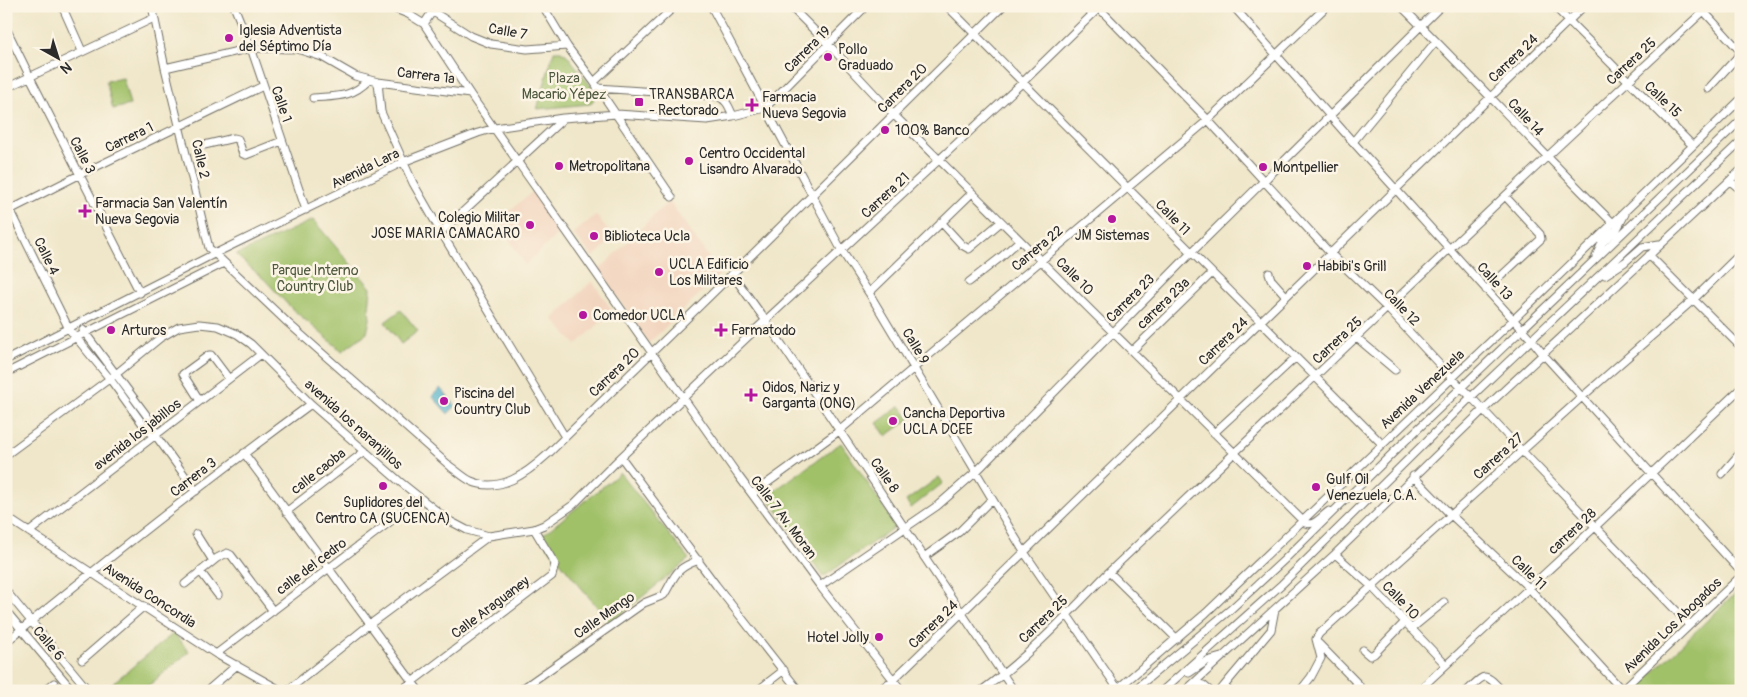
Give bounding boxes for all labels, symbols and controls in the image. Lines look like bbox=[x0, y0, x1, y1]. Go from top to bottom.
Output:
street label: Calle 7 bbox=[487, 20, 529, 43]
place label: Iglesia Adventista del Séptimo Día bbox=[239, 22, 342, 55]
street label: Carrera 19 bbox=[780, 22, 834, 76]
street label: Carrera 24 bbox=[1485, 31, 1542, 86]
north arrow bbox=[32, 32, 82, 82]
marker: Iglesia Adventista del Séptimo Día bbox=[223, 32, 235, 44]
street label: Carrera 25 bbox=[1603, 34, 1660, 89]
place label: Pollo Graduado bbox=[838, 41, 894, 74]
marker: Pollo Graduado bbox=[822, 51, 834, 63]
text: N bbox=[57, 58, 75, 77]
street label: Carrera 20 bbox=[874, 60, 931, 117]
street label: Carrera 1a bbox=[396, 64, 456, 87]
park label: Plaza Macario Yépez bbox=[522, 70, 606, 103]
street label: Calle 15 bbox=[1641, 78, 1685, 121]
street label: Calle 1 bbox=[267, 84, 296, 125]
place label: TRANSBARCA - Rectorado bbox=[649, 86, 734, 119]
place label: Farmacia Nueva Segovia bbox=[762, 89, 846, 122]
street label: Calle 14 bbox=[1504, 95, 1547, 140]
marker: TRANSBARCA - Rectorado bbox=[633, 96, 645, 108]
marker: Farmacia Nueva Segovia bbox=[746, 99, 758, 111]
street label: Carrera 1 bbox=[102, 118, 156, 156]
place label: 100% Banco bbox=[895, 122, 970, 139]
marker: 100% Banco bbox=[879, 124, 891, 136]
street label: Calle 3 bbox=[66, 134, 99, 177]
street label: Calle 2 bbox=[188, 138, 213, 180]
street label: Avenida Lara bbox=[328, 145, 402, 192]
place label: Centro Occidental Lisandro Alvarado bbox=[699, 145, 805, 178]
marker: Centro Occidental Lisandro Alvarado bbox=[683, 155, 695, 167]
place label: Metropolitana bbox=[569, 158, 650, 175]
place label: Montpellier bbox=[1273, 159, 1338, 176]
marker: Metropolitana bbox=[553, 160, 565, 172]
marker: Montpellier bbox=[1257, 161, 1269, 173]
street label: Carrera 21 bbox=[858, 169, 913, 222]
place label: Farmacia San Valentín Nueva Segovia bbox=[95, 195, 228, 228]
street label: Calle 11 bbox=[1152, 196, 1194, 239]
marker: Farmacia San Valentín Nueva Segovia bbox=[79, 205, 91, 217]
place label: Colegio Militar JOSE MARIA CAMACARO bbox=[371, 209, 520, 242]
marker: JM Sistemas bbox=[1106, 213, 1118, 225]
marker: Colegio Militar JOSE MARIA CAMACARO bbox=[524, 219, 536, 231]
street label: Carrera 22 bbox=[1008, 222, 1067, 275]
place label: JM Sistemas bbox=[1075, 227, 1150, 244]
place label: Biblioteca Ucla bbox=[604, 228, 690, 245]
marker: Biblioteca Ucla bbox=[588, 230, 600, 242]
street label: Calle 4 bbox=[30, 235, 63, 278]
street label: Calle 10 bbox=[1052, 254, 1097, 299]
place label: UCLA Edificio Los Militares bbox=[669, 256, 749, 289]
place label: Habibi's Grill bbox=[1317, 258, 1387, 275]
street label: Calle 13 bbox=[1473, 259, 1516, 304]
marker: Habibi's Grill bbox=[1301, 260, 1313, 272]
park label: Parque Interno Country Club bbox=[271, 262, 359, 295]
marker: UCLA Edificio Los Militares bbox=[653, 266, 665, 278]
street label: Carrera 23 bbox=[1103, 270, 1158, 326]
street label: carrera 23a bbox=[1134, 274, 1193, 333]
street label: Calle 12 bbox=[1380, 285, 1424, 330]
place label: Comedor UCLA bbox=[593, 307, 685, 324]
marker: Comedor UCLA bbox=[577, 309, 589, 321]
street label: Carrera 25 bbox=[1309, 313, 1366, 368]
street label: Carrera 24 bbox=[1195, 314, 1252, 369]
place label: Arturos bbox=[121, 322, 167, 339]
place label: Farmatodo bbox=[731, 322, 796, 339]
marker: Arturos bbox=[105, 324, 117, 336]
marker: Farmatodo bbox=[715, 324, 727, 336]
street label: Calle 9 bbox=[898, 325, 933, 367]
street label: Carrera 20 bbox=[586, 344, 643, 401]
street label: Avenida Venezuela bbox=[1377, 346, 1468, 433]
street label: avenida los naranjillos bbox=[301, 376, 407, 473]
place label: Oidos, Nariz y Garganta (ONG) bbox=[762, 379, 856, 412]
place label: Piscina del Country Club bbox=[454, 385, 531, 418]
marker: Oidos, Nariz y Garganta (ONG) bbox=[744, 388, 758, 402]
street label: avenida los jabillos bbox=[90, 395, 185, 474]
marker: Piscina del Country Club bbox=[438, 395, 450, 407]
place label: Cancha Deportiva UCLA DCEE bbox=[903, 405, 1005, 438]
marker: Cancha Deportiva UCLA DCEE bbox=[887, 415, 899, 427]
street label: Carrera 27 bbox=[1470, 429, 1527, 483]
street label: calle caoba bbox=[288, 445, 349, 498]
street label: Carrera 3 bbox=[167, 454, 220, 501]
street label: Calle 8 bbox=[866, 455, 903, 496]
place label: Gulf Oil Venezuela, C.A. bbox=[1326, 471, 1417, 504]
street label: Calle 7 Av. Moran bbox=[747, 472, 820, 562]
marker: Suplidores del Centro CA (SUCENCA) bbox=[377, 480, 389, 492]
marker: Gulf Oil Venezuela, C.A. bbox=[1310, 481, 1322, 493]
place label: Suplidores del Centro CA (SUCENCA) bbox=[316, 494, 450, 527]
street label: carrera 28 bbox=[1545, 505, 1600, 558]
street label: calle del cedro bbox=[273, 534, 350, 598]
street label: Calle 11 bbox=[1507, 551, 1550, 593]
street label: Avenida Concordia bbox=[100, 559, 199, 632]
street label: Calle Araguaney bbox=[448, 573, 533, 642]
street label: Avenida Los Abogados bbox=[1620, 574, 1726, 677]
street label: Calle 10 bbox=[1378, 578, 1423, 623]
street label: Calle Mango bbox=[571, 588, 638, 643]
street label: Carrera 25 bbox=[1015, 592, 1071, 647]
street label: Carrera 24 bbox=[905, 597, 962, 652]
street label: Calle 6 bbox=[29, 623, 68, 664]
place label: Hotel Jolly bbox=[807, 629, 869, 646]
marker: Hotel Jolly bbox=[873, 631, 885, 643]

